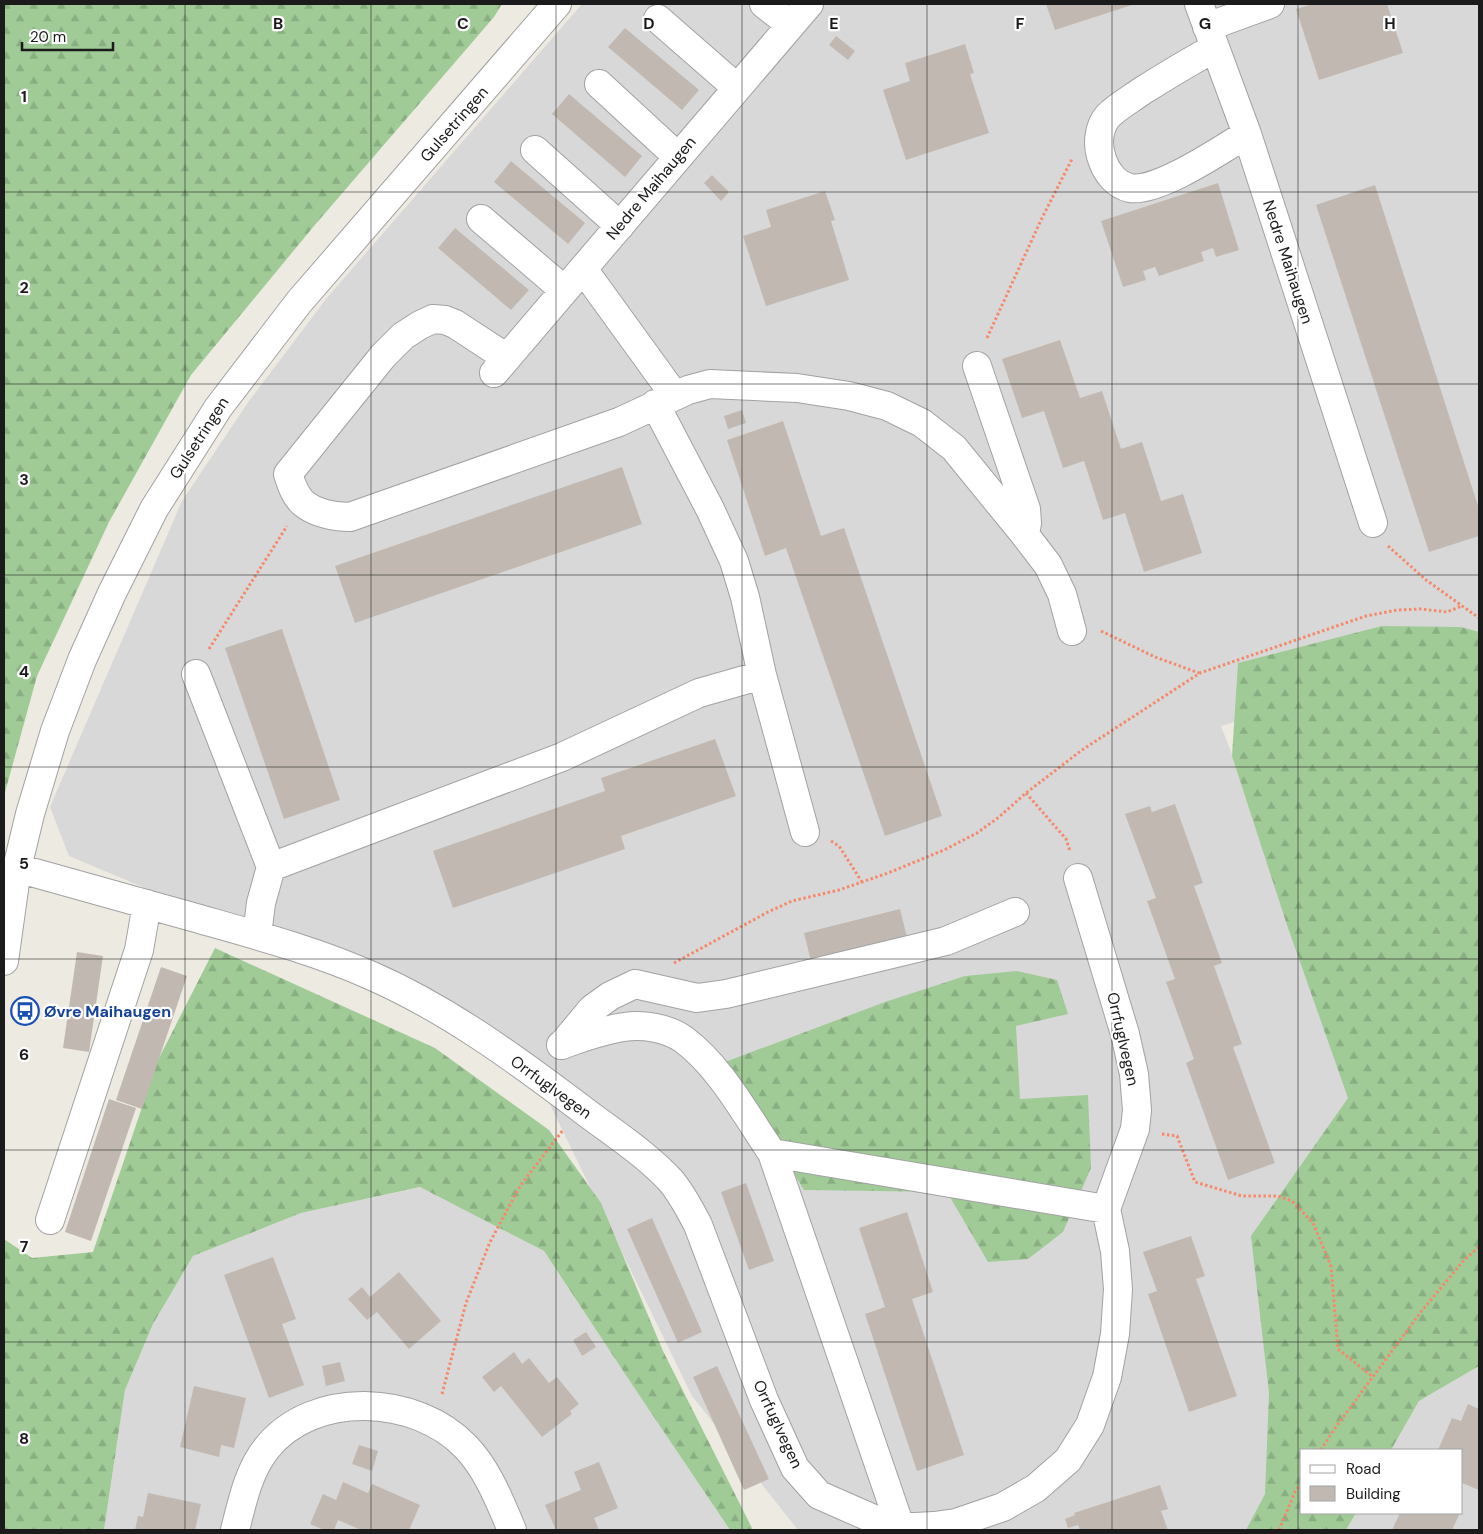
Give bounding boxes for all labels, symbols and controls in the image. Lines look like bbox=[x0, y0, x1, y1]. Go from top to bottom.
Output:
text: B bbox=[273, 13, 283, 34]
text: C bbox=[457, 13, 469, 34]
text: D bbox=[643, 13, 655, 34]
text: E bbox=[829, 13, 839, 34]
text: F bbox=[1016, 13, 1025, 34]
text: G bbox=[1199, 13, 1211, 34]
text: H bbox=[1384, 13, 1396, 34]
scale bar bbox=[22, 20, 114, 52]
text: 20 m bbox=[30, 27, 66, 47]
street label: Gulsetringen bbox=[415, 82, 493, 166]
text: 1 bbox=[21, 86, 27, 107]
street label: Nedre Maihaugen bbox=[601, 132, 701, 244]
street label: Nedre Maihaugen bbox=[1258, 197, 1318, 327]
text: 2 bbox=[19, 277, 29, 298]
street label: Gulsetringen bbox=[165, 393, 233, 483]
text: 3 bbox=[19, 469, 29, 490]
text: 4 bbox=[19, 661, 29, 682]
text: 5 bbox=[19, 853, 29, 874]
street label: Orrfuglvegen bbox=[1102, 990, 1144, 1088]
bus stop icon: Øvre Maihaugen bbox=[10, 996, 40, 1026]
place label: Øvre Maihaugen bbox=[44, 1001, 171, 1022]
text: 6 bbox=[19, 1044, 29, 1065]
street label: Orrfuglvegen bbox=[506, 1051, 596, 1123]
text: 7 bbox=[20, 1236, 29, 1257]
street label: Orrfuglvegen bbox=[748, 1376, 808, 1472]
text: 8 bbox=[19, 1428, 29, 1449]
legend bbox=[1300, 1449, 1463, 1514]
text: Road bbox=[1346, 1459, 1381, 1479]
text: Building bbox=[1346, 1484, 1401, 1504]

